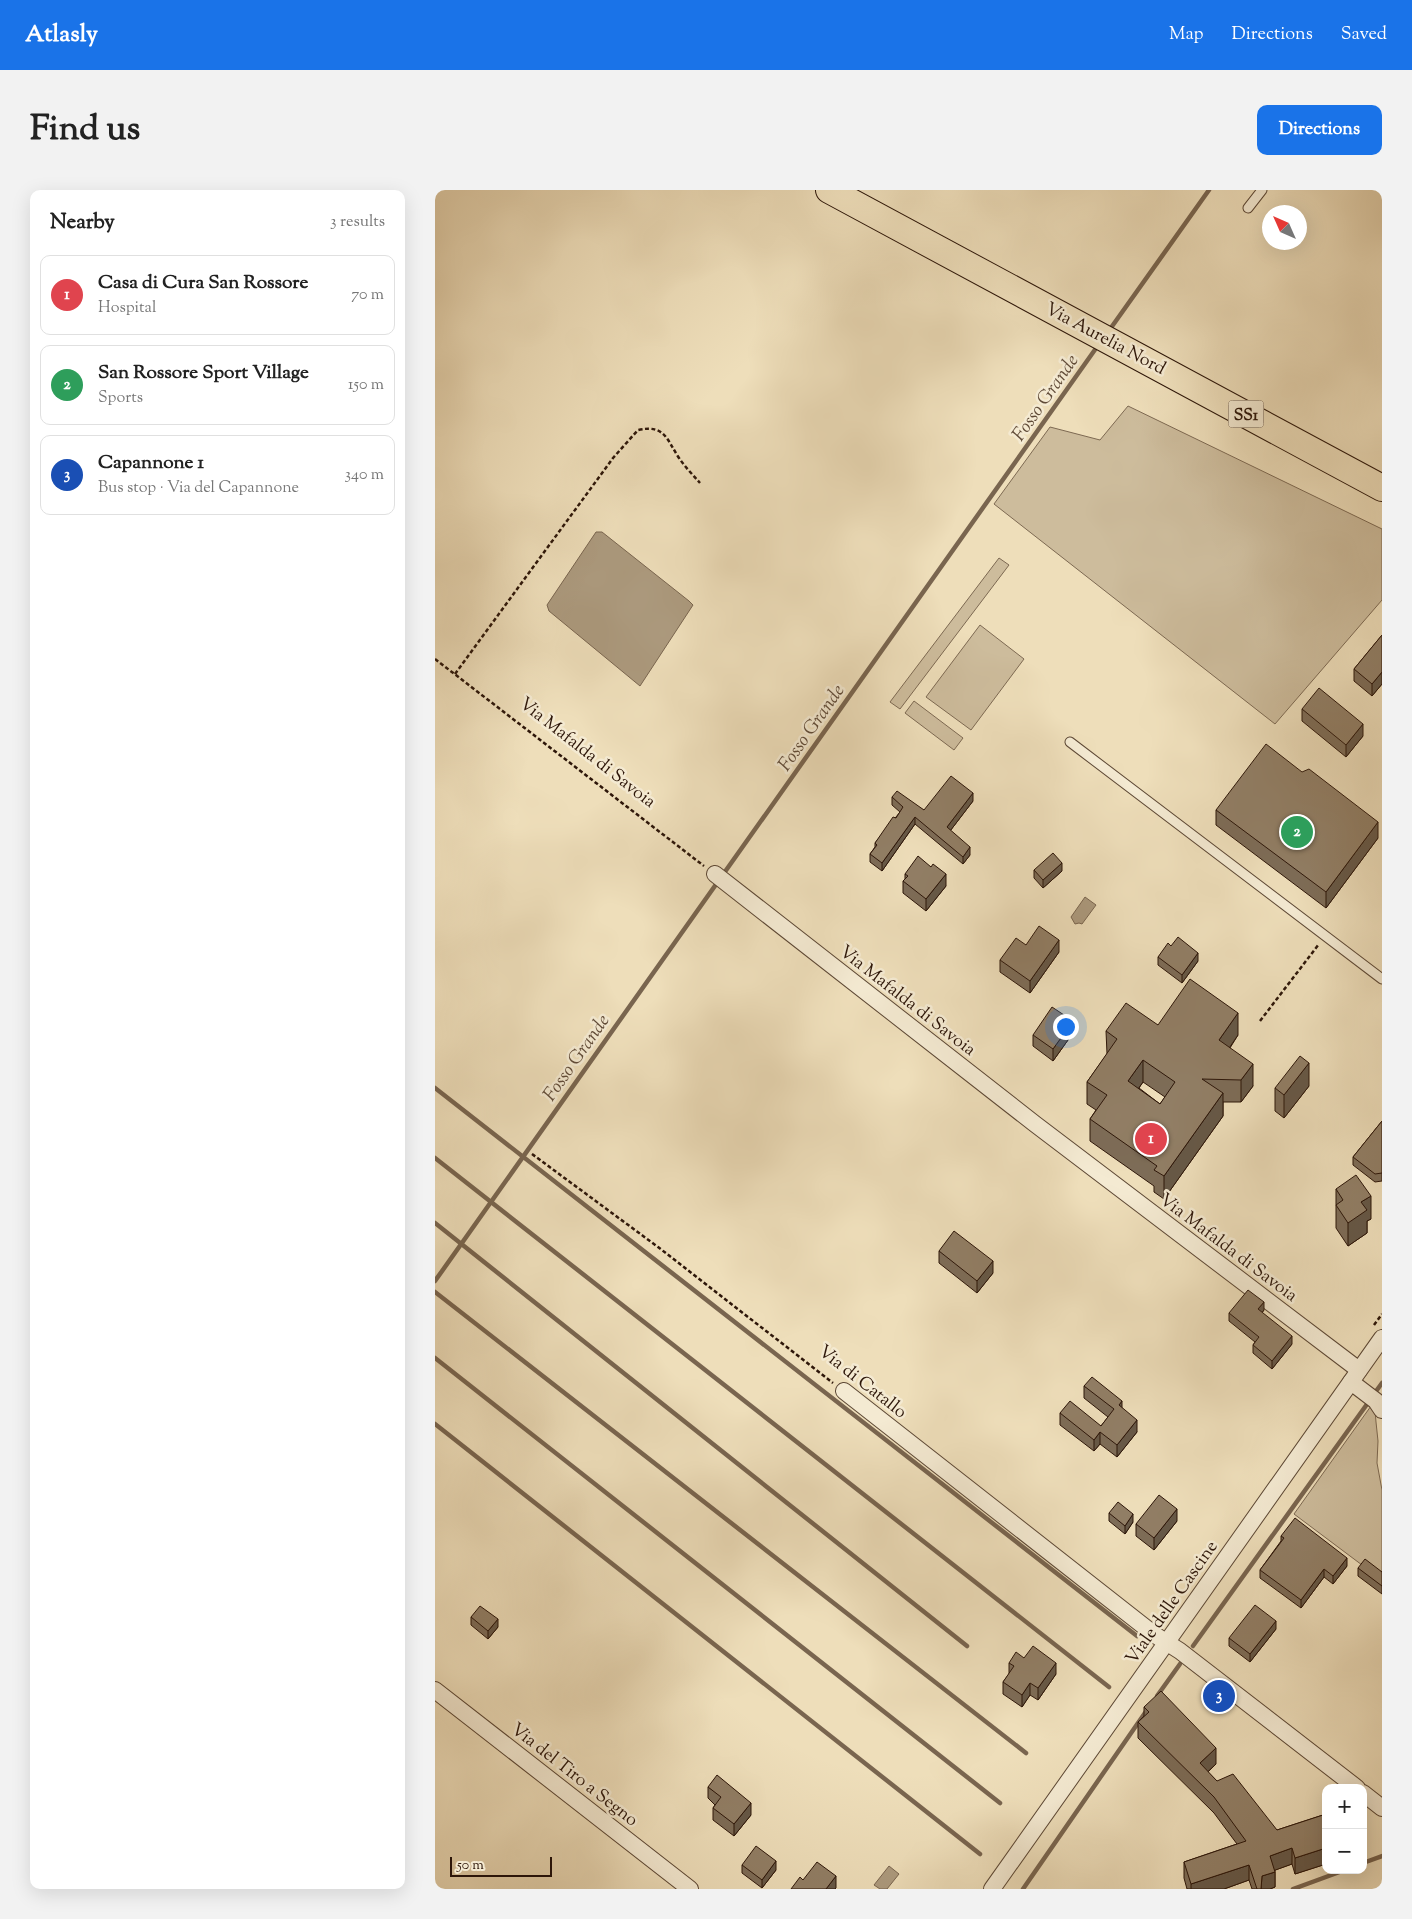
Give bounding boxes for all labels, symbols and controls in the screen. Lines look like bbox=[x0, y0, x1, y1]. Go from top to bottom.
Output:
text: Atlasly bbox=[25, 18, 98, 52]
text: Map bbox=[1169, 22, 1204, 48]
text: Directions bbox=[1232, 22, 1313, 48]
text: Saved bbox=[1341, 22, 1387, 48]
text: Find us bbox=[30, 105, 140, 156]
button: Directions bbox=[1257, 105, 1382, 155]
north arrow bbox=[1262, 205, 1307, 250]
text: Nearby bbox=[50, 208, 115, 238]
text: 3 results bbox=[330, 211, 385, 234]
text: Casa di Cura San Rossore bbox=[98, 270, 308, 297]
text: 1 bbox=[64, 284, 70, 307]
text: 70 m bbox=[351, 284, 384, 307]
text: Hospital bbox=[98, 297, 156, 320]
street label: Via Aurelia Nord bbox=[1040, 297, 1170, 383]
water label: Fosso Grande bbox=[1006, 349, 1086, 447]
text: San Rossore Sport Village bbox=[98, 360, 309, 387]
text: 2 bbox=[63, 374, 71, 397]
text: 150 m bbox=[348, 374, 384, 397]
text: Sports bbox=[98, 387, 143, 410]
road number: SS1 bbox=[1229, 400, 1263, 428]
text: Capannone 1 bbox=[98, 450, 204, 477]
text: 3 bbox=[64, 464, 70, 487]
text: 340 m bbox=[345, 464, 384, 487]
text: Bus stop · Via del Capannone bbox=[98, 477, 299, 500]
water label: Fosso Grande bbox=[772, 679, 852, 777]
street label: Via Mafalda di Savoia bbox=[513, 692, 661, 815]
pin: 2 bbox=[1281, 813, 1313, 851]
street label: Via Mafalda di Savoia bbox=[833, 940, 981, 1063]
water label: Fosso Grande bbox=[537, 1009, 617, 1107]
your location bbox=[1053, 1014, 1079, 1040]
pin: 1 bbox=[1135, 1120, 1167, 1158]
street label: Via Mafalda di Savoia bbox=[1153, 1188, 1302, 1309]
street label: Via di Catallo bbox=[812, 1340, 912, 1426]
street label: Viale delle Cascine bbox=[1120, 1536, 1225, 1670]
pin: 3 bbox=[1203, 1677, 1235, 1715]
street label: Via del Tiro a Segno bbox=[505, 1717, 643, 1834]
map controls bbox=[1322, 1784, 1367, 1874]
button: + bbox=[1322, 1784, 1367, 1829]
button: − bbox=[1322, 1829, 1367, 1874]
scale bar bbox=[450, 1854, 553, 1877]
text: 50 m bbox=[457, 1856, 484, 1876]

